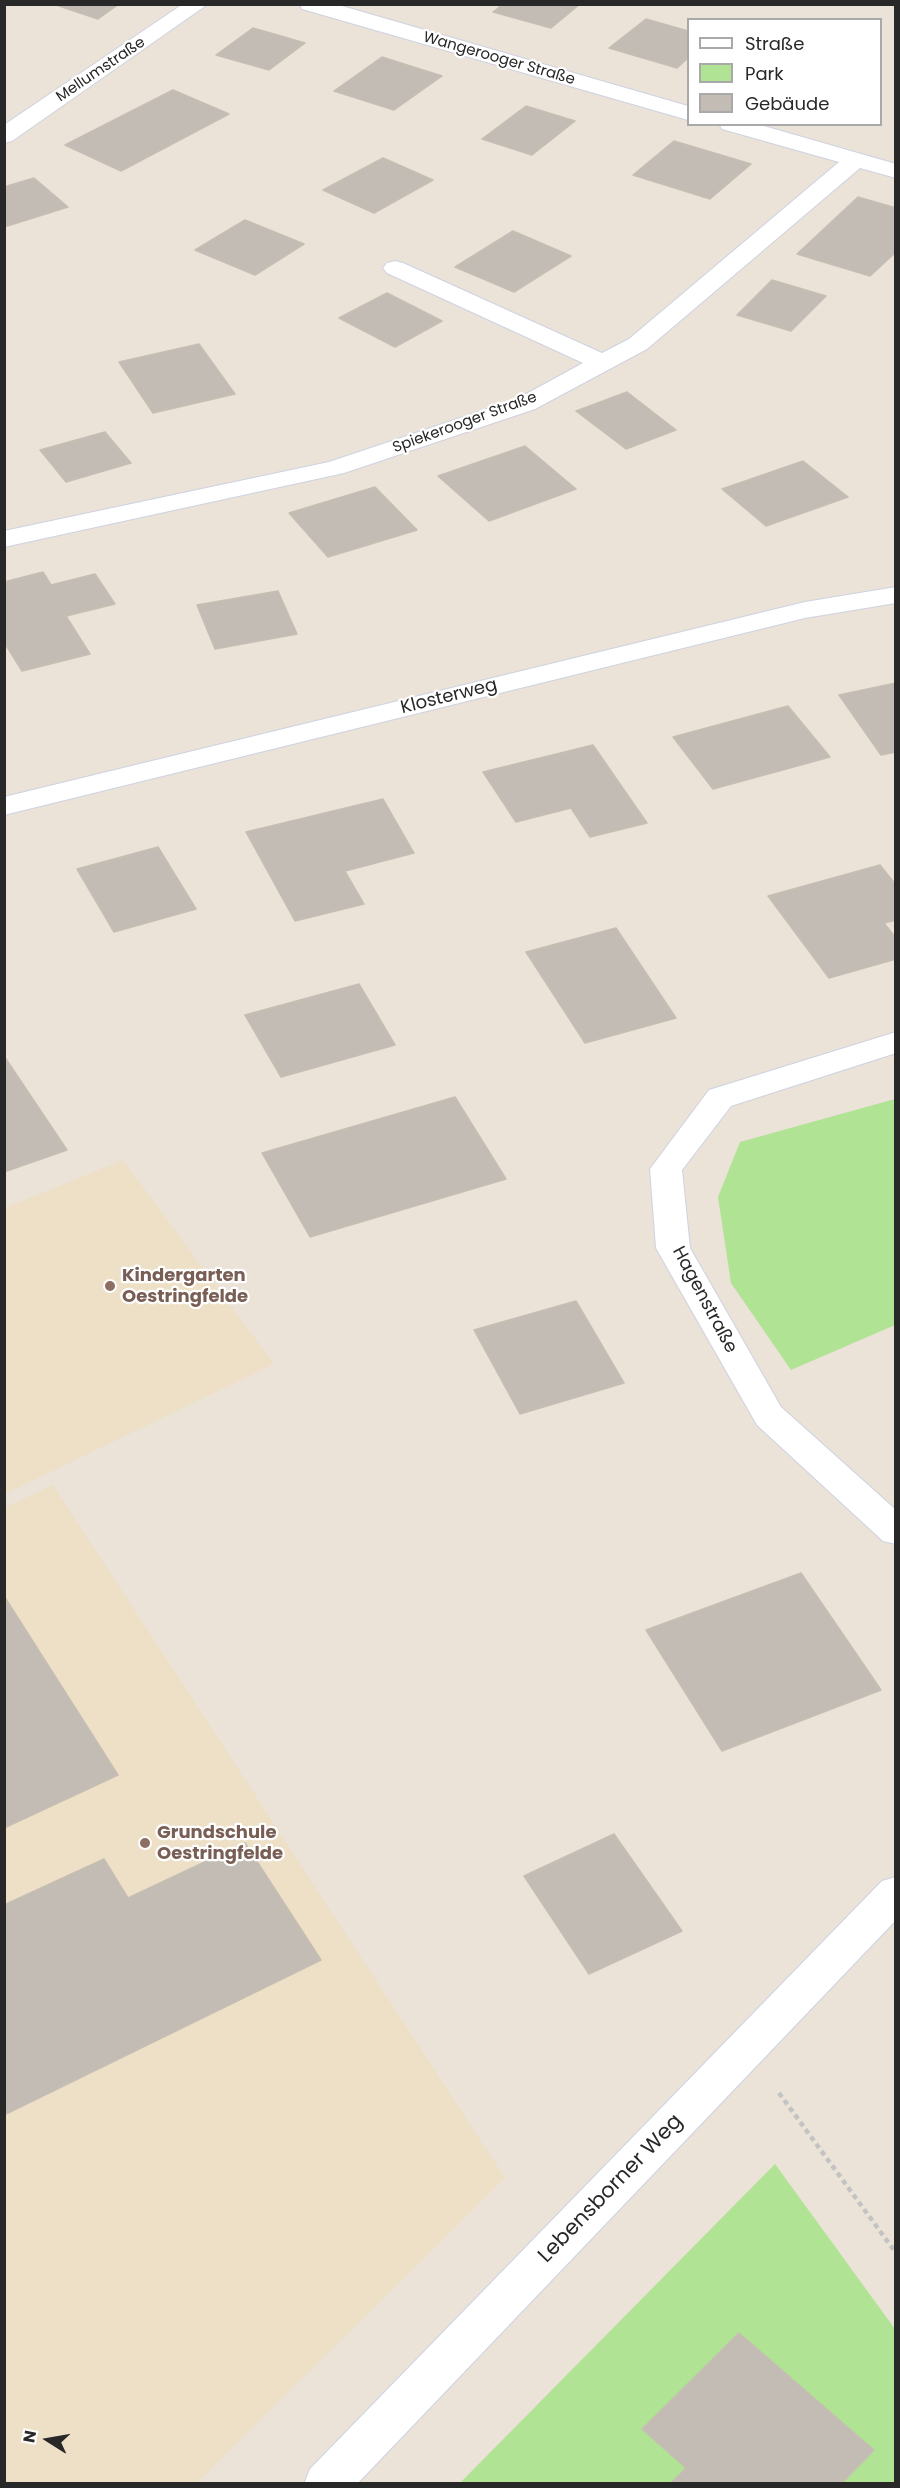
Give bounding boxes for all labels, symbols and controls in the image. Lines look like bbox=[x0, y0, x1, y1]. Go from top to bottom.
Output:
legend bbox=[687, 18, 882, 126]
street label: Wangerooger Straße bbox=[421, 29, 577, 89]
text: Straße bbox=[745, 31, 804, 56]
street label: Mellumstraße bbox=[53, 34, 149, 106]
text: Park bbox=[745, 61, 784, 86]
text: Gebäude bbox=[745, 91, 829, 116]
street label: Spiekerooger Straße bbox=[390, 388, 540, 458]
street label: Klosterweg bbox=[399, 675, 499, 719]
street label: Hagenstraße bbox=[667, 1243, 741, 1357]
place label: Kindergarten Oestringfelde bbox=[122, 1265, 248, 1308]
marker: Kindergarten Oestringfelde bbox=[103, 1279, 117, 1293]
place label: Grundschule Oestringfelde bbox=[157, 1822, 283, 1864]
marker: Grundschule Oestringfelde bbox=[138, 1836, 152, 1850]
street label: Lebensborner Weg bbox=[534, 2109, 688, 2269]
north arrow bbox=[18, 2410, 78, 2470]
text: N bbox=[17, 2428, 42, 2445]

